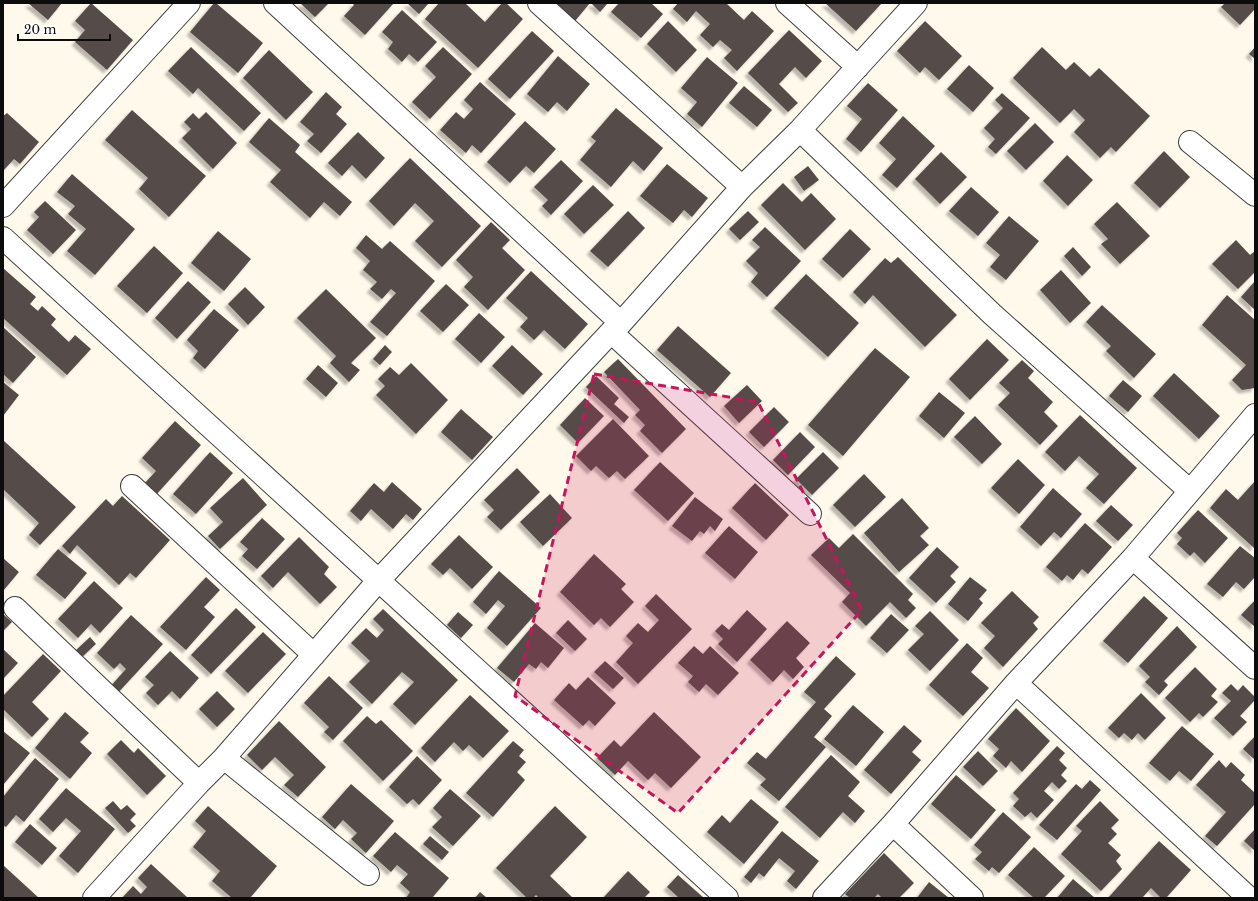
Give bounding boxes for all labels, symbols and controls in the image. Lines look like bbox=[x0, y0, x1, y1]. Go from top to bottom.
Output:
scale bar bbox=[18, 16, 110, 42]
text: 20 m bbox=[24, 22, 56, 37]

